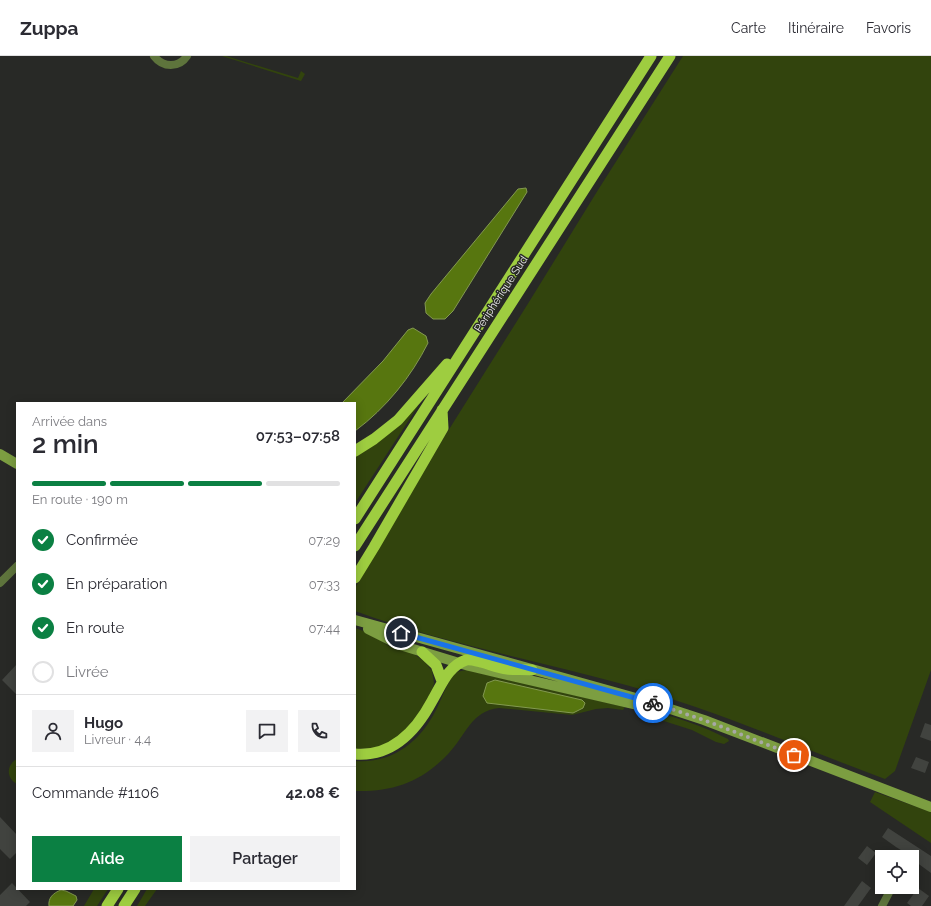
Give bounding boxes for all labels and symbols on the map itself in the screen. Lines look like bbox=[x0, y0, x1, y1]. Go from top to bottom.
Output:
street label: Périphérique Sud bbox=[472, 253, 530, 334]
pin bbox=[384, 616, 418, 650]
courier bbox=[633, 683, 673, 723]
pin bbox=[777, 738, 811, 772]

